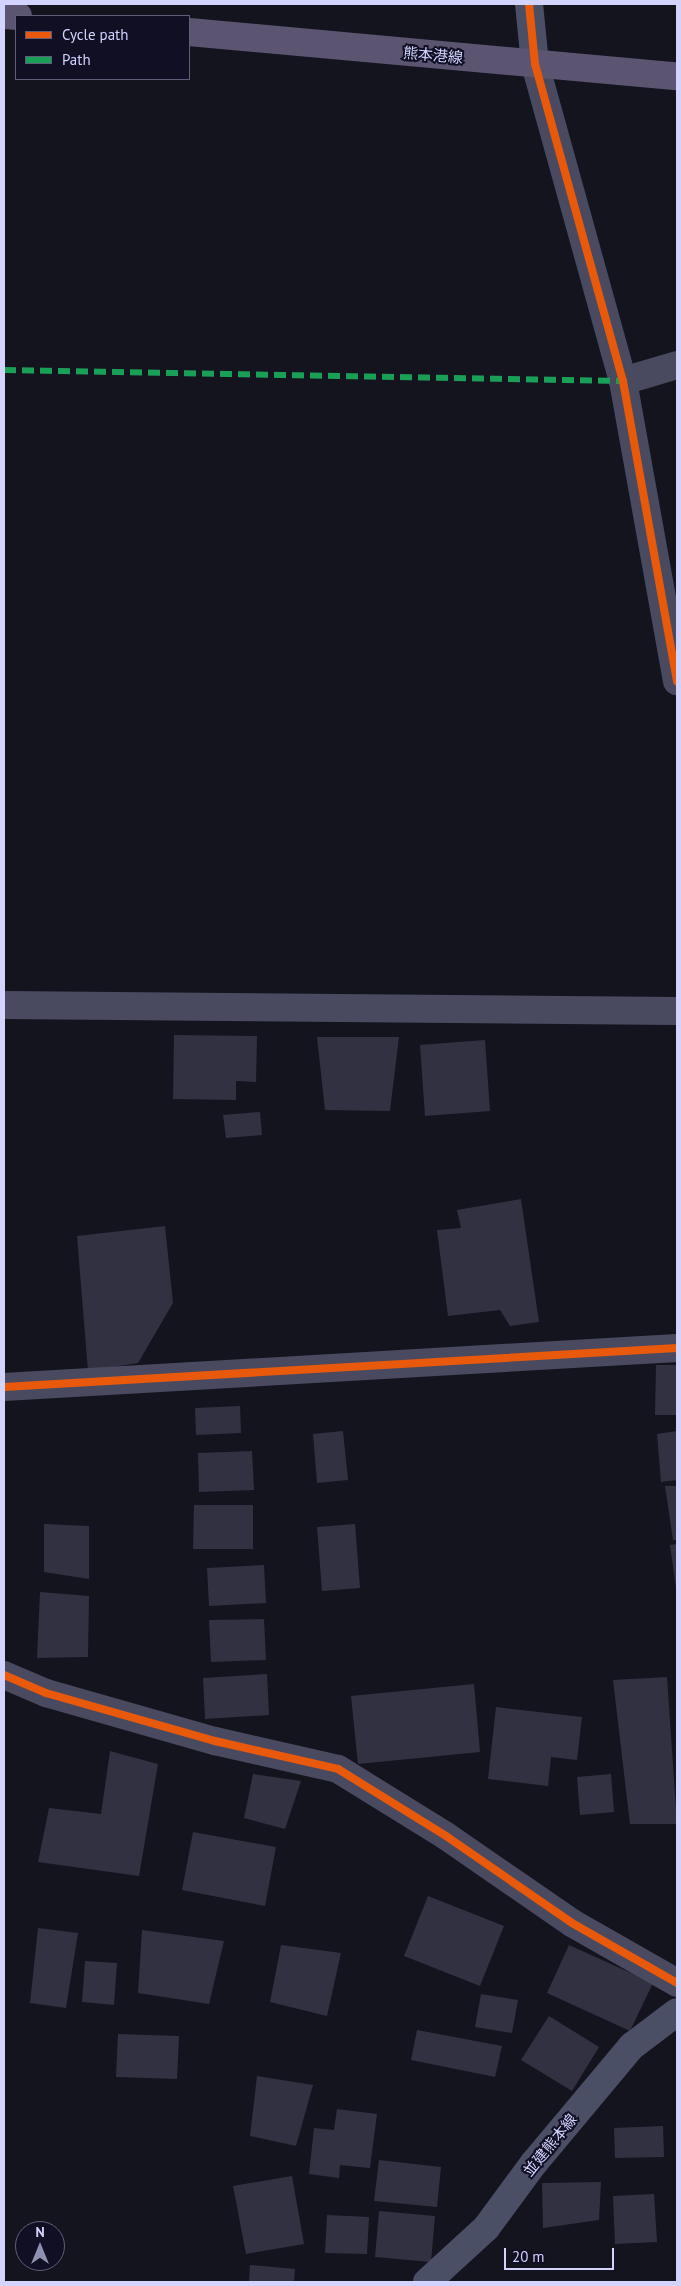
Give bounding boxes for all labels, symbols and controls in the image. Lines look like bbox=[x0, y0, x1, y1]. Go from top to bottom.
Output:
legend bbox=[15, 15, 190, 80]
text: Cycle path bbox=[62, 25, 128, 44]
street label: 熊本港線 bbox=[402, 43, 464, 67]
text: Path bbox=[62, 50, 91, 69]
street label: 並建熊本線 bbox=[519, 2110, 581, 2180]
north arrow bbox=[15, 2221, 65, 2271]
text: N bbox=[35, 2223, 45, 2241]
scale bar bbox=[506, 2238, 616, 2270]
text: 20 m bbox=[512, 2247, 545, 2266]

